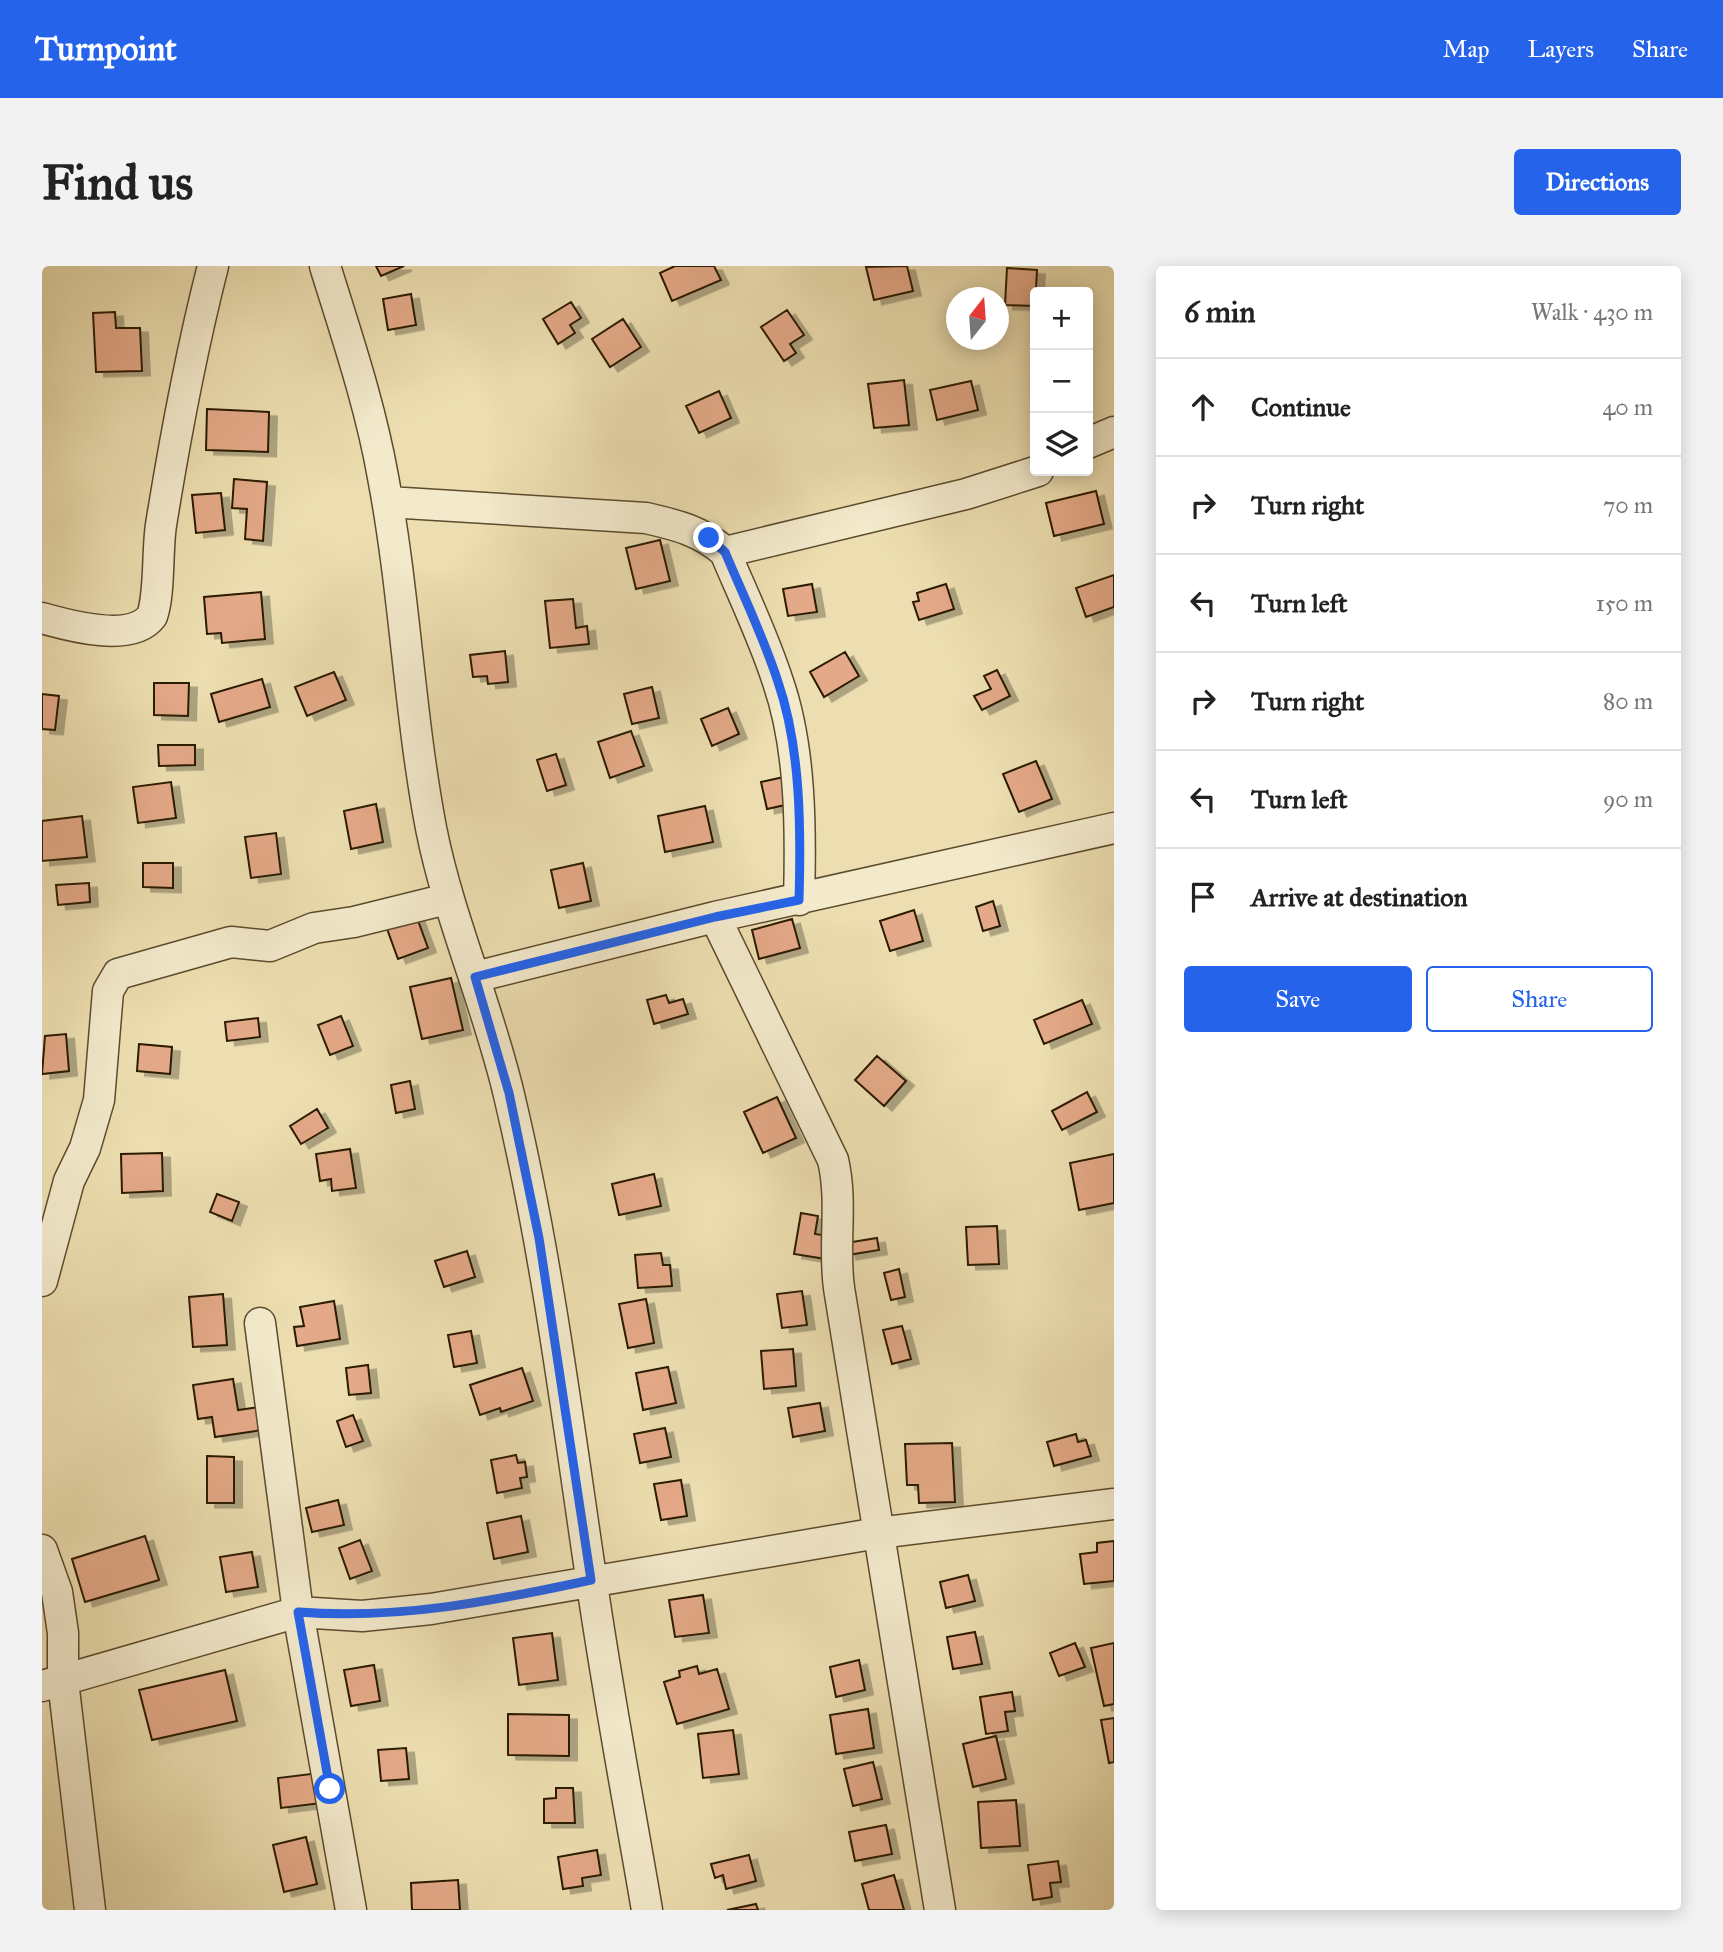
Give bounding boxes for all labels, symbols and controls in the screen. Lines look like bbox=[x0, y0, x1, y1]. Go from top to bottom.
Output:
text: Turnpoint bbox=[35, 29, 177, 69]
text: Map bbox=[1443, 34, 1490, 64]
text: Layers bbox=[1528, 34, 1594, 64]
text: Share bbox=[1632, 34, 1688, 64]
button: Directions bbox=[1514, 149, 1681, 215]
text: Find us bbox=[42, 153, 193, 212]
north arrow bbox=[946, 287, 1009, 350]
map controls bbox=[1030, 287, 1093, 476]
button: + bbox=[1030, 287, 1093, 350]
text: 6 min bbox=[1184, 294, 1256, 330]
text: Walk · 430 m bbox=[1531, 298, 1653, 326]
button: − bbox=[1030, 350, 1093, 413]
icon: ahead bbox=[1184, 388, 1222, 426]
text: Continue bbox=[1251, 391, 1351, 423]
text: 40 m bbox=[1603, 393, 1653, 421]
button: layers bbox=[1030, 413, 1093, 476]
icon: right bbox=[1184, 486, 1222, 524]
text: Turn right bbox=[1251, 489, 1364, 521]
text: 70 m bbox=[1603, 491, 1653, 519]
route end bbox=[693, 522, 724, 553]
icon: left bbox=[1184, 584, 1222, 622]
text: Turn left bbox=[1251, 587, 1347, 619]
text: 150 m bbox=[1596, 589, 1653, 617]
icon: right bbox=[1184, 682, 1222, 720]
text: Turn right bbox=[1251, 685, 1364, 717]
text: 80 m bbox=[1603, 687, 1653, 715]
icon: left bbox=[1184, 780, 1222, 818]
text: Turn left bbox=[1251, 783, 1347, 815]
text: 90 m bbox=[1603, 785, 1653, 813]
icon: arrive bbox=[1184, 878, 1222, 916]
text: Arrive at destination bbox=[1251, 881, 1468, 913]
button: Save bbox=[1184, 966, 1412, 1032]
button: Share bbox=[1426, 966, 1653, 1032]
route start bbox=[314, 1773, 345, 1804]

